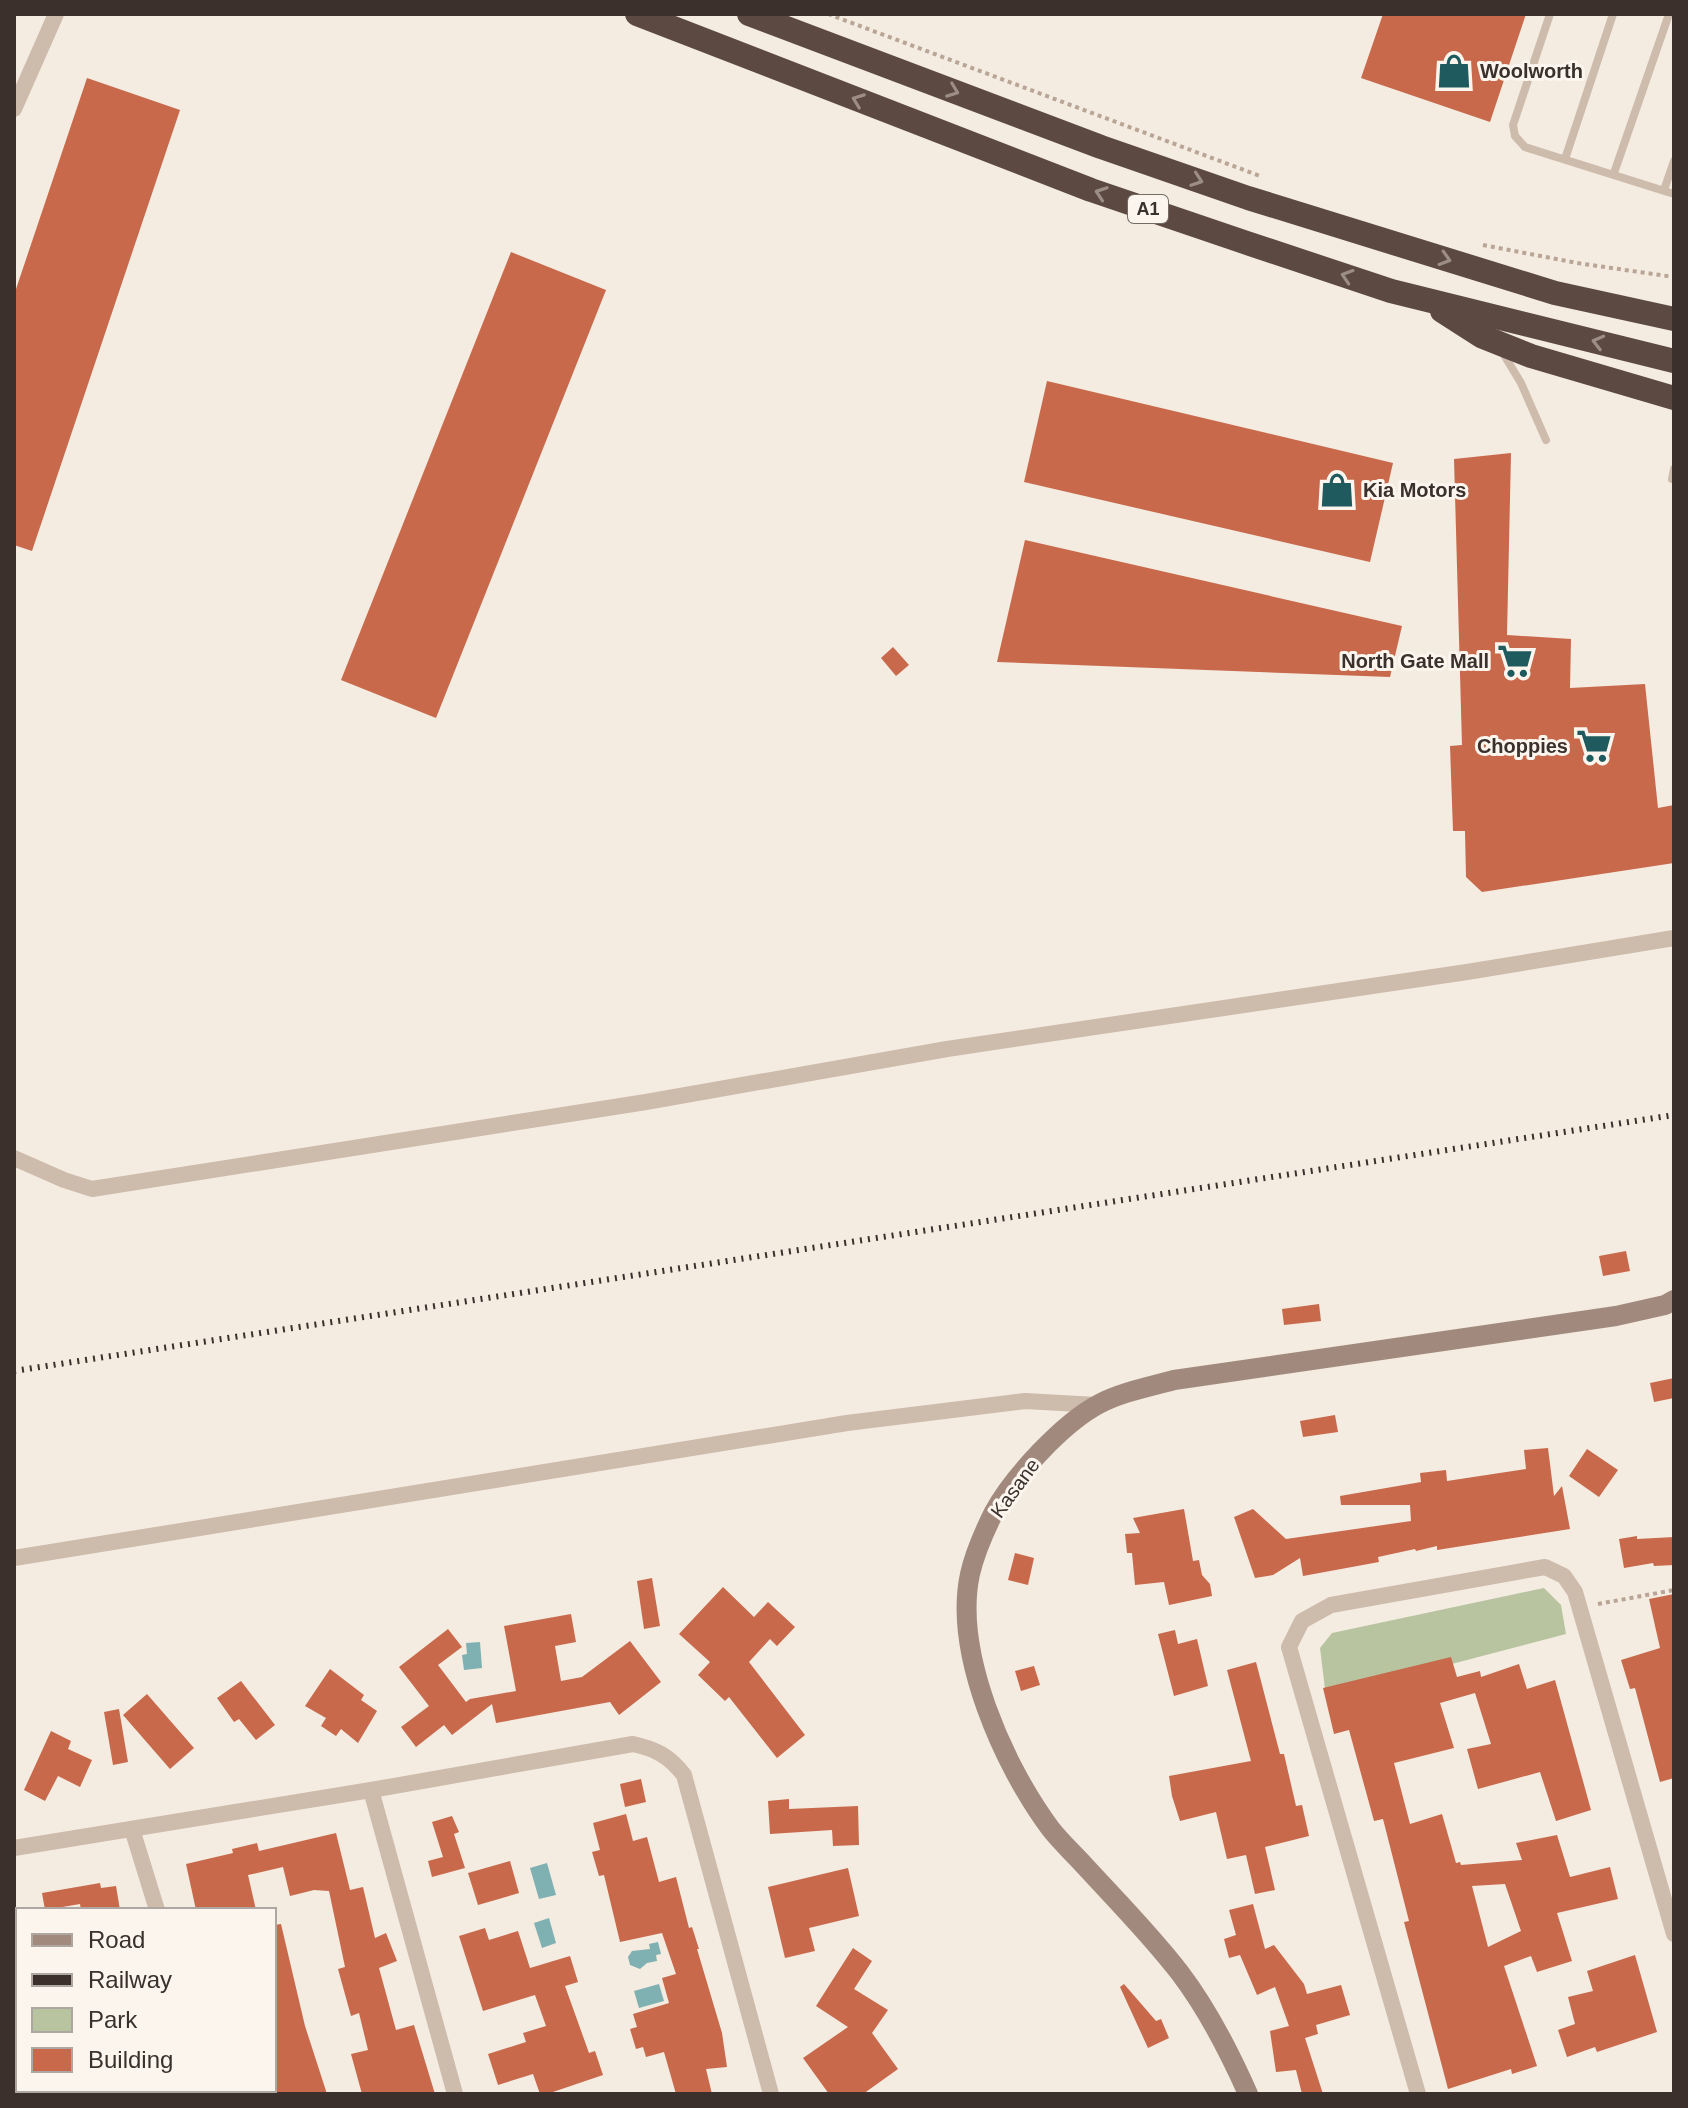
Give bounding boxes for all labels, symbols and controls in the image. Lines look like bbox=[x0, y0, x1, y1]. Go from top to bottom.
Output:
shop icon: Woolworth bbox=[1435, 52, 1473, 90]
place label: Woolworth bbox=[1480, 60, 1583, 82]
one-way arrow bbox=[945, 81, 959, 98]
one-way arrow bbox=[852, 93, 866, 109]
one-way arrow bbox=[1190, 171, 1204, 187]
one-way arrow bbox=[1094, 186, 1108, 203]
road number: A1 bbox=[1128, 195, 1168, 223]
one-way arrow bbox=[1438, 250, 1452, 266]
one-way arrow bbox=[1341, 269, 1354, 285]
one-way arrow bbox=[1592, 335, 1606, 352]
shop icon: Kia Motors bbox=[1318, 471, 1356, 509]
place label: Kia Motors bbox=[1363, 479, 1466, 501]
supermarket icon: North Gate Mall bbox=[1496, 642, 1534, 680]
place label: North Gate Mall bbox=[1341, 650, 1489, 672]
supermarket icon: Choppies bbox=[1575, 727, 1613, 765]
place label: Choppies bbox=[1477, 735, 1568, 757]
street label: Kasane bbox=[986, 1454, 1044, 1522]
legend bbox=[16, 1908, 276, 2092]
text: Road bbox=[88, 1926, 145, 1953]
text: Railway bbox=[88, 1966, 172, 1993]
text: Park bbox=[88, 2006, 138, 2033]
text: Building bbox=[88, 2046, 173, 2073]

